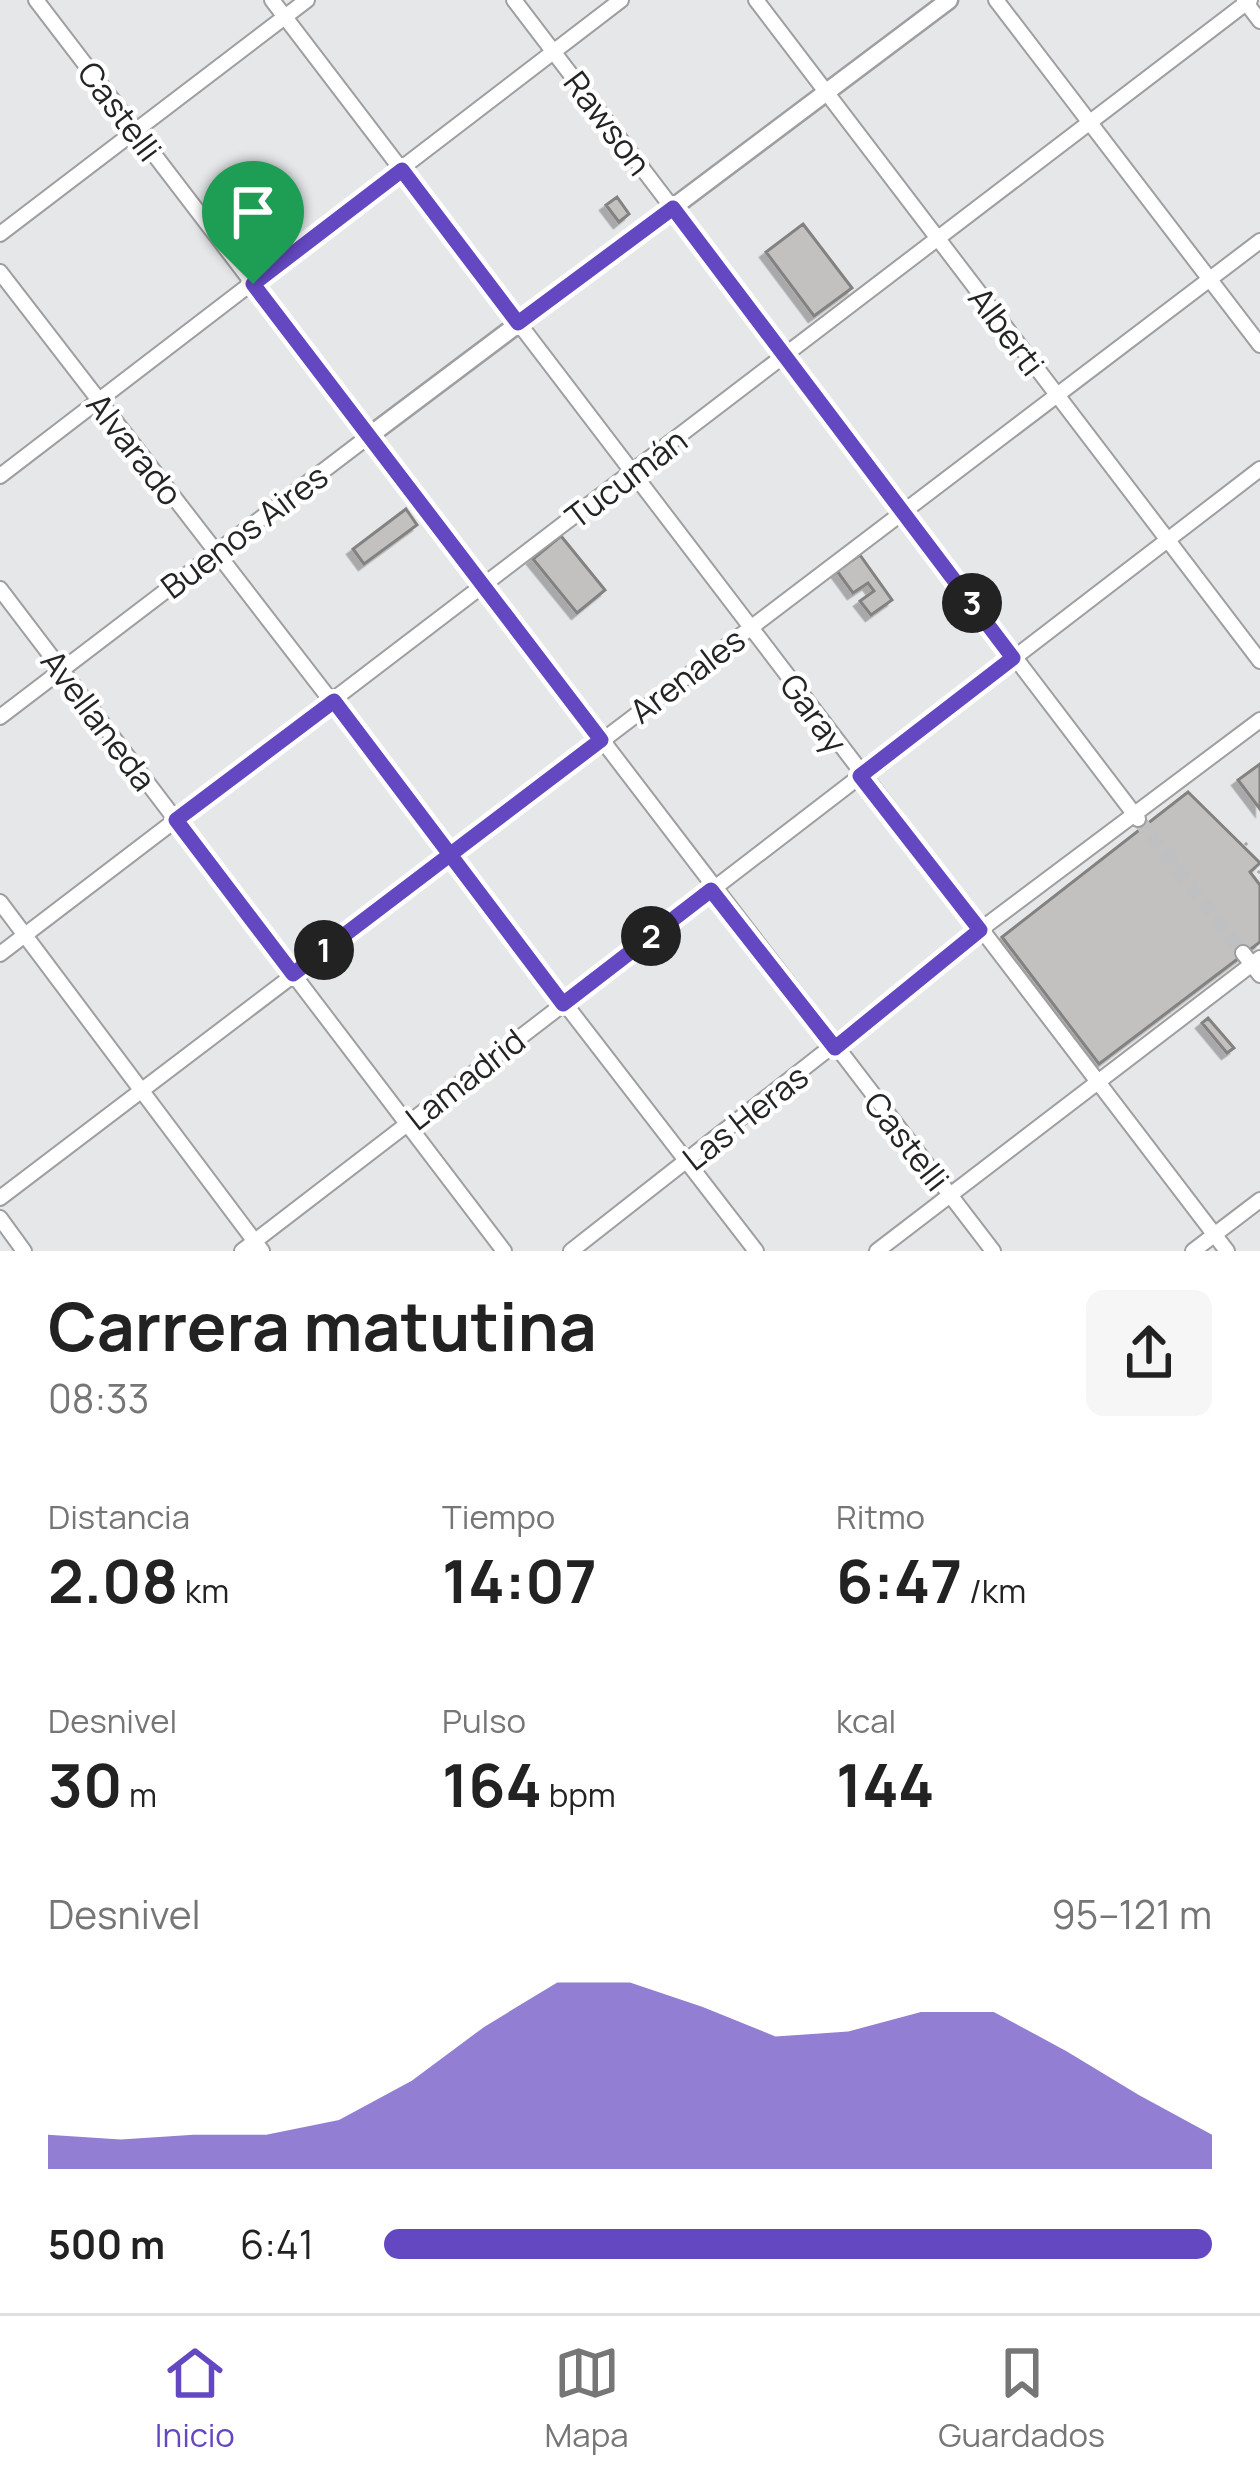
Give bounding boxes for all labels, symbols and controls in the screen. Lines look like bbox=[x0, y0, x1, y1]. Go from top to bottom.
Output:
street label: Castelli bbox=[68, 52, 172, 170]
street label: Rawson bbox=[554, 62, 662, 184]
pin bbox=[202, 161, 304, 284]
icon: arrive bbox=[220, 179, 286, 245]
street label: Alberti bbox=[959, 277, 1055, 385]
street label: Alvarado bbox=[77, 383, 193, 515]
street label: Tucumán bbox=[556, 417, 696, 539]
street label: Buenos Aires bbox=[151, 453, 337, 609]
pin: 3 bbox=[942, 573, 1002, 633]
text: 3 bbox=[962, 580, 982, 625]
street label: Arenales bbox=[620, 617, 754, 733]
street label: Avellaneda bbox=[31, 640, 167, 800]
street label: Garay bbox=[770, 664, 858, 762]
pin: 2 bbox=[621, 906, 681, 966]
text: 2 bbox=[641, 913, 661, 958]
pin: 1 bbox=[294, 920, 354, 980]
text: 1 bbox=[317, 927, 331, 972]
street label: Lamadrid bbox=[396, 1018, 534, 1140]
street label: Las Heras bbox=[673, 1054, 817, 1180]
street label: Castelli bbox=[854, 1082, 960, 1200]
text: Carrera matutina bbox=[48, 1281, 597, 1371]
button: share bbox=[1086, 1290, 1212, 1416]
text: 08:33 bbox=[48, 1371, 149, 1425]
text: Distancia bbox=[48, 1494, 190, 1539]
text: Tiempo bbox=[442, 1494, 555, 1539]
text: Ritmo bbox=[836, 1494, 925, 1539]
text: 2.08 bbox=[48, 1539, 178, 1621]
text: 14:07 bbox=[442, 1539, 597, 1621]
text: 6:47 bbox=[836, 1539, 962, 1621]
text: km bbox=[178, 1568, 229, 1613]
text: /km bbox=[962, 1568, 1026, 1613]
text: Desnivel bbox=[48, 1698, 177, 1743]
text: Pulso bbox=[442, 1698, 526, 1743]
text: kcal bbox=[836, 1698, 896, 1743]
text: 30 bbox=[48, 1743, 122, 1825]
text: 164 bbox=[442, 1743, 542, 1825]
text: 144 bbox=[836, 1743, 935, 1825]
text: m bbox=[122, 1772, 157, 1817]
text: bpm bbox=[542, 1772, 616, 1817]
text: Desnivel bbox=[48, 1887, 201, 1941]
text: 95–121 m bbox=[1051, 1887, 1212, 1941]
text: 500 m bbox=[48, 2217, 165, 2271]
text: 6:41 bbox=[240, 2217, 314, 2271]
tab: Inicio bbox=[155, 2340, 235, 2457]
tab: Mapa bbox=[545, 2340, 629, 2457]
tab: Guardados bbox=[938, 2340, 1105, 2457]

